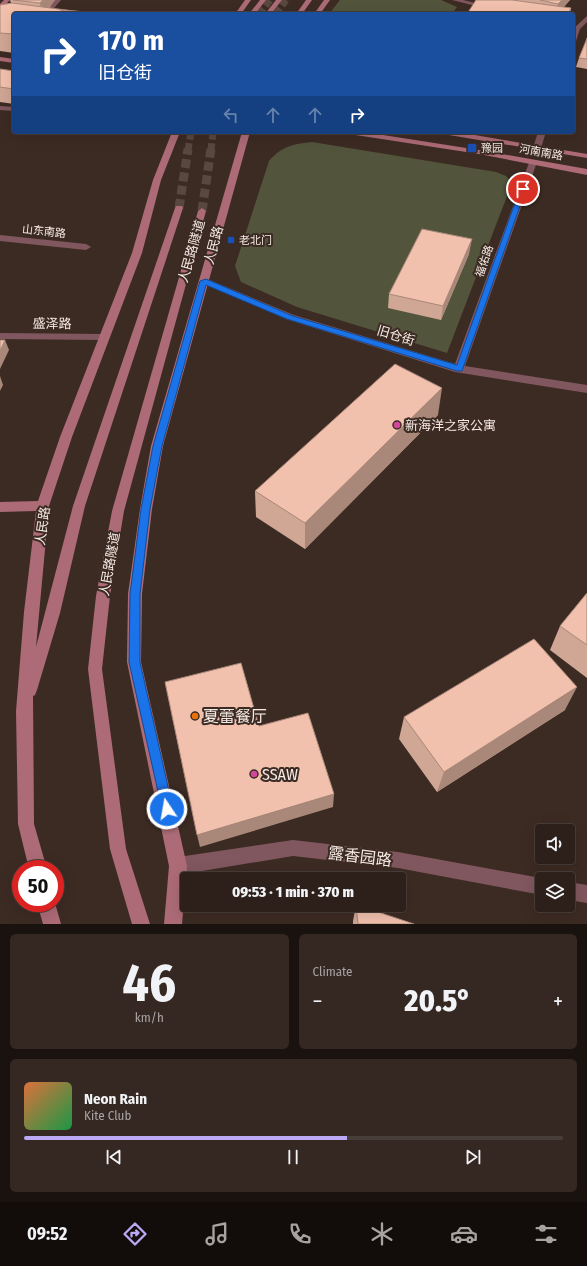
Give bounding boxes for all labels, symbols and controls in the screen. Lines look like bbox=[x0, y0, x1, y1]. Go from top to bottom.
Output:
text: 170 m bbox=[98, 24, 164, 57]
icon: right bbox=[32, 28, 84, 80]
text: 旧仓街 bbox=[98, 62, 152, 84]
icon: left bbox=[220, 104, 242, 126]
icon: ahead bbox=[262, 104, 284, 126]
icon: ahead bbox=[304, 104, 326, 126]
icon: right bbox=[346, 104, 368, 126]
marker: 豫园 bbox=[466, 142, 478, 154]
place label: 豫园 bbox=[481, 142, 503, 155]
street label: 河南南路 bbox=[518, 142, 564, 163]
pin bbox=[506, 172, 540, 206]
icon: arrive bbox=[512, 178, 534, 200]
street label: 人民路隧道 bbox=[175, 218, 208, 284]
street label: 山东南路 bbox=[21, 223, 67, 240]
street label: 人民路 bbox=[201, 224, 226, 266]
place label: 老北门 bbox=[239, 234, 272, 247]
marker: 老北门 bbox=[226, 235, 236, 245]
street label: 福佑路 bbox=[473, 243, 496, 279]
street label: 盛泽路 bbox=[32, 316, 72, 331]
street label: 旧仓街 bbox=[375, 323, 417, 348]
place label: 新海洋之家公寓 bbox=[405, 418, 496, 433]
marker: 新海洋之家公寓 bbox=[392, 420, 402, 430]
street label: 人民路 bbox=[32, 506, 53, 546]
street label: 人民路隧道 bbox=[96, 531, 123, 597]
place label: 夏蕾餐厅 bbox=[203, 707, 267, 726]
marker: 夏蕾餐厅 bbox=[190, 711, 200, 721]
place label: SSAW bbox=[262, 765, 298, 784]
marker: SSAW bbox=[249, 769, 259, 779]
position arrow bbox=[146, 788, 188, 830]
map controls bbox=[535, 824, 575, 912]
button: sound bbox=[535, 824, 575, 864]
street label: 露香园路 bbox=[327, 843, 393, 870]
speed limit sign: 50 bbox=[12, 860, 64, 912]
button: layers bbox=[535, 872, 575, 912]
text: 09:53 · 1 min · 370 m bbox=[232, 883, 354, 901]
text: 46 bbox=[122, 952, 176, 1015]
text: Climate bbox=[313, 964, 353, 979]
text: 20.5° bbox=[404, 983, 471, 1019]
text: − bbox=[313, 988, 322, 1015]
text: + bbox=[553, 988, 563, 1015]
text: km/h bbox=[135, 1010, 164, 1025]
text: Neon Rain bbox=[84, 1090, 147, 1108]
text: Kite Club bbox=[84, 1108, 131, 1123]
icon: previous bbox=[103, 1146, 125, 1168]
icon: pause bbox=[282, 1146, 304, 1168]
icon: next bbox=[462, 1146, 484, 1168]
icon: directions bbox=[121, 1220, 149, 1248]
icon: music bbox=[203, 1220, 231, 1248]
icon: phone bbox=[286, 1220, 314, 1248]
icon: climate bbox=[368, 1220, 396, 1248]
icon: car bbox=[450, 1220, 478, 1248]
icon: filters bbox=[532, 1220, 560, 1248]
text: 09:52 bbox=[27, 1223, 67, 1245]

